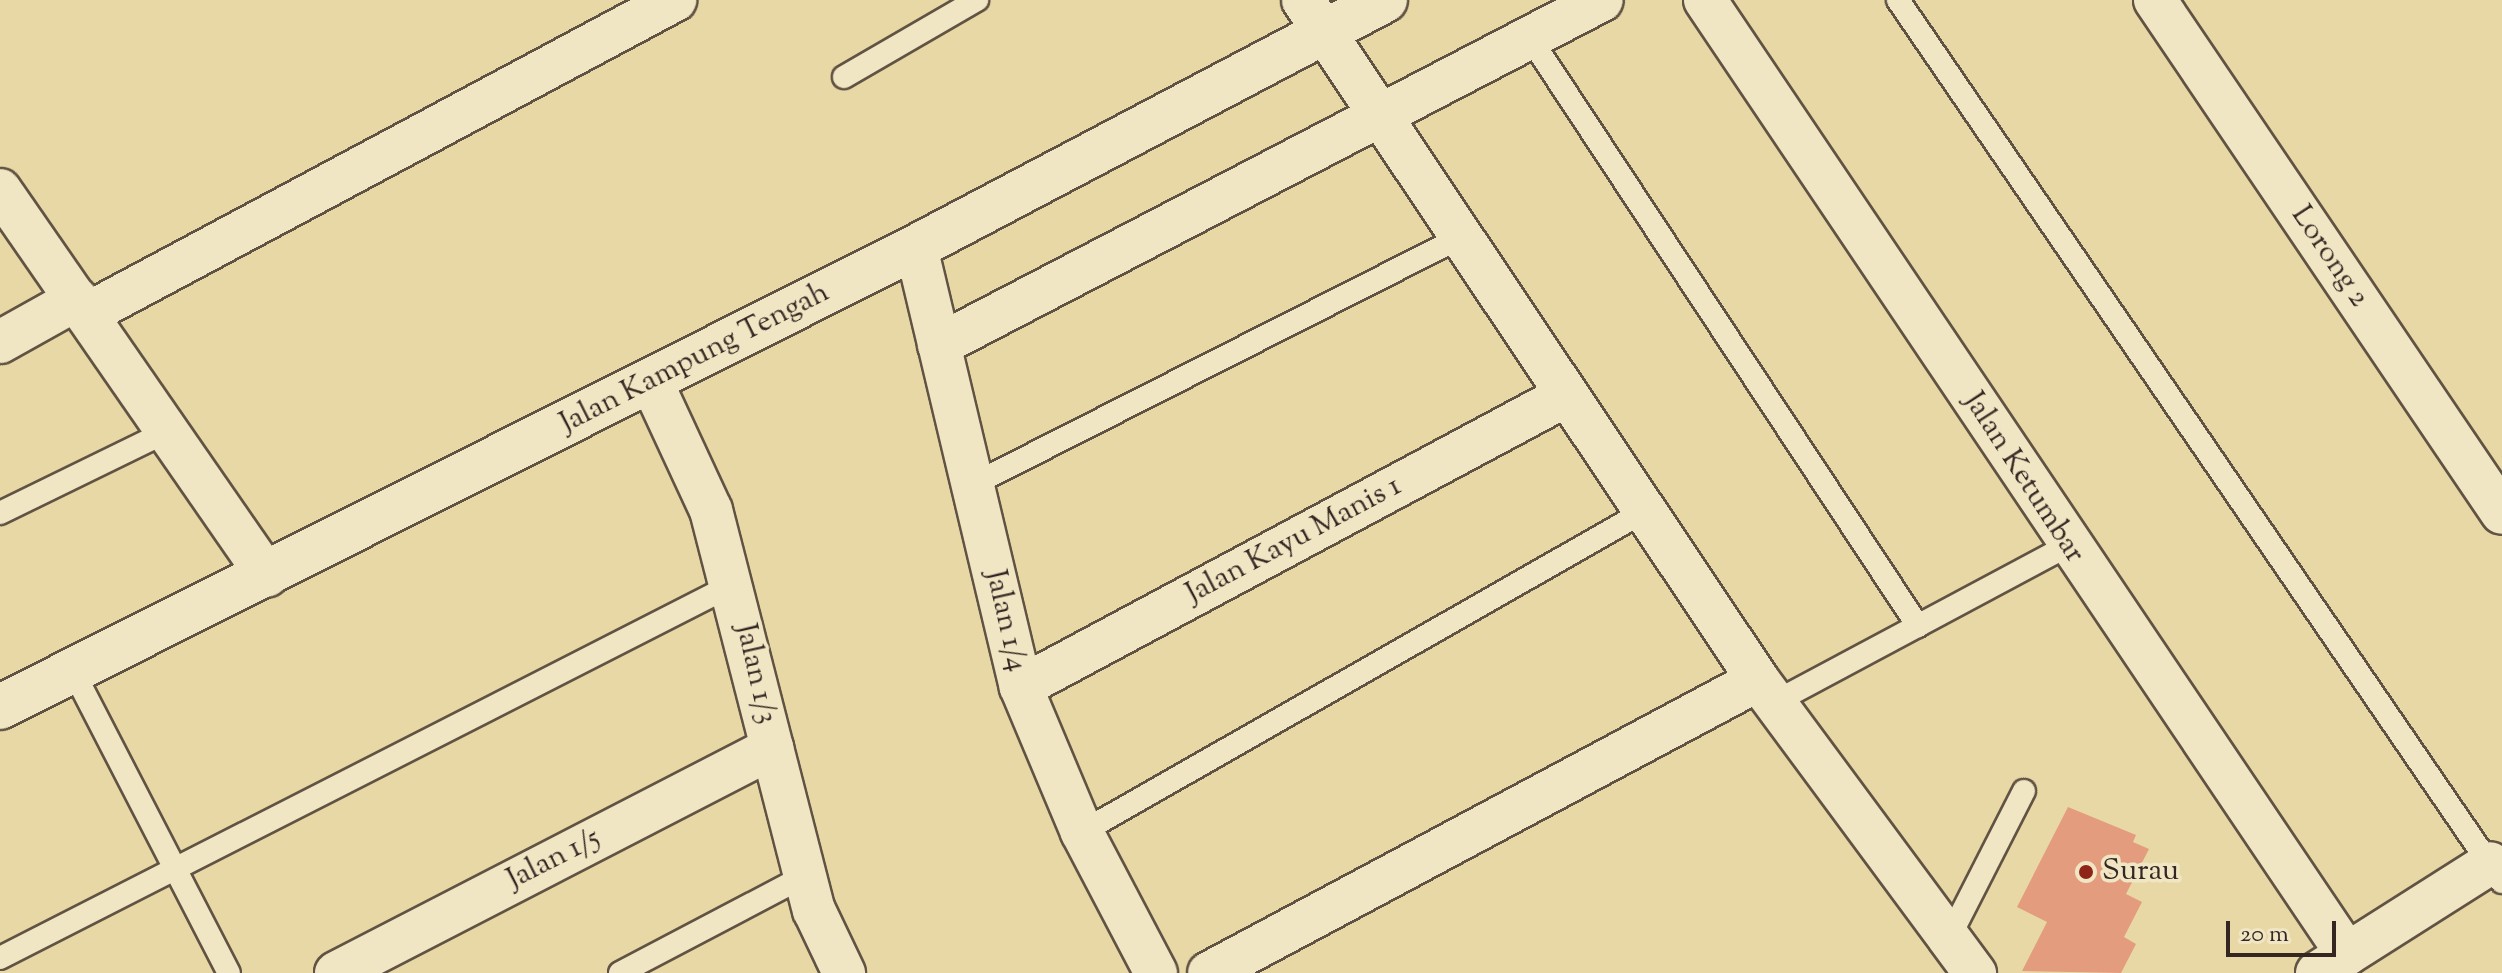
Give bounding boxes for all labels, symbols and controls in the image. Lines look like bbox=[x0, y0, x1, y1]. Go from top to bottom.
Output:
street label: Lorong 2 bbox=[2282, 199, 2376, 315]
street label: Jalan Kampung Tengah bbox=[554, 275, 836, 443]
street label: Jalan Ketumbar bbox=[1954, 386, 2092, 570]
street label: Jalan Kayu Manis 1 bbox=[1180, 469, 1408, 613]
street label: Jalan 1/4 bbox=[976, 567, 1034, 675]
street label: Jalan 1/3 bbox=[726, 620, 784, 728]
street label: Jalan 1/5 bbox=[501, 821, 607, 899]
place label: Surau bbox=[2102, 854, 2179, 890]
marker: Surau bbox=[2077, 863, 2095, 881]
scale bar bbox=[2230, 905, 2340, 955]
text: 20 m bbox=[2240, 918, 2289, 952]

